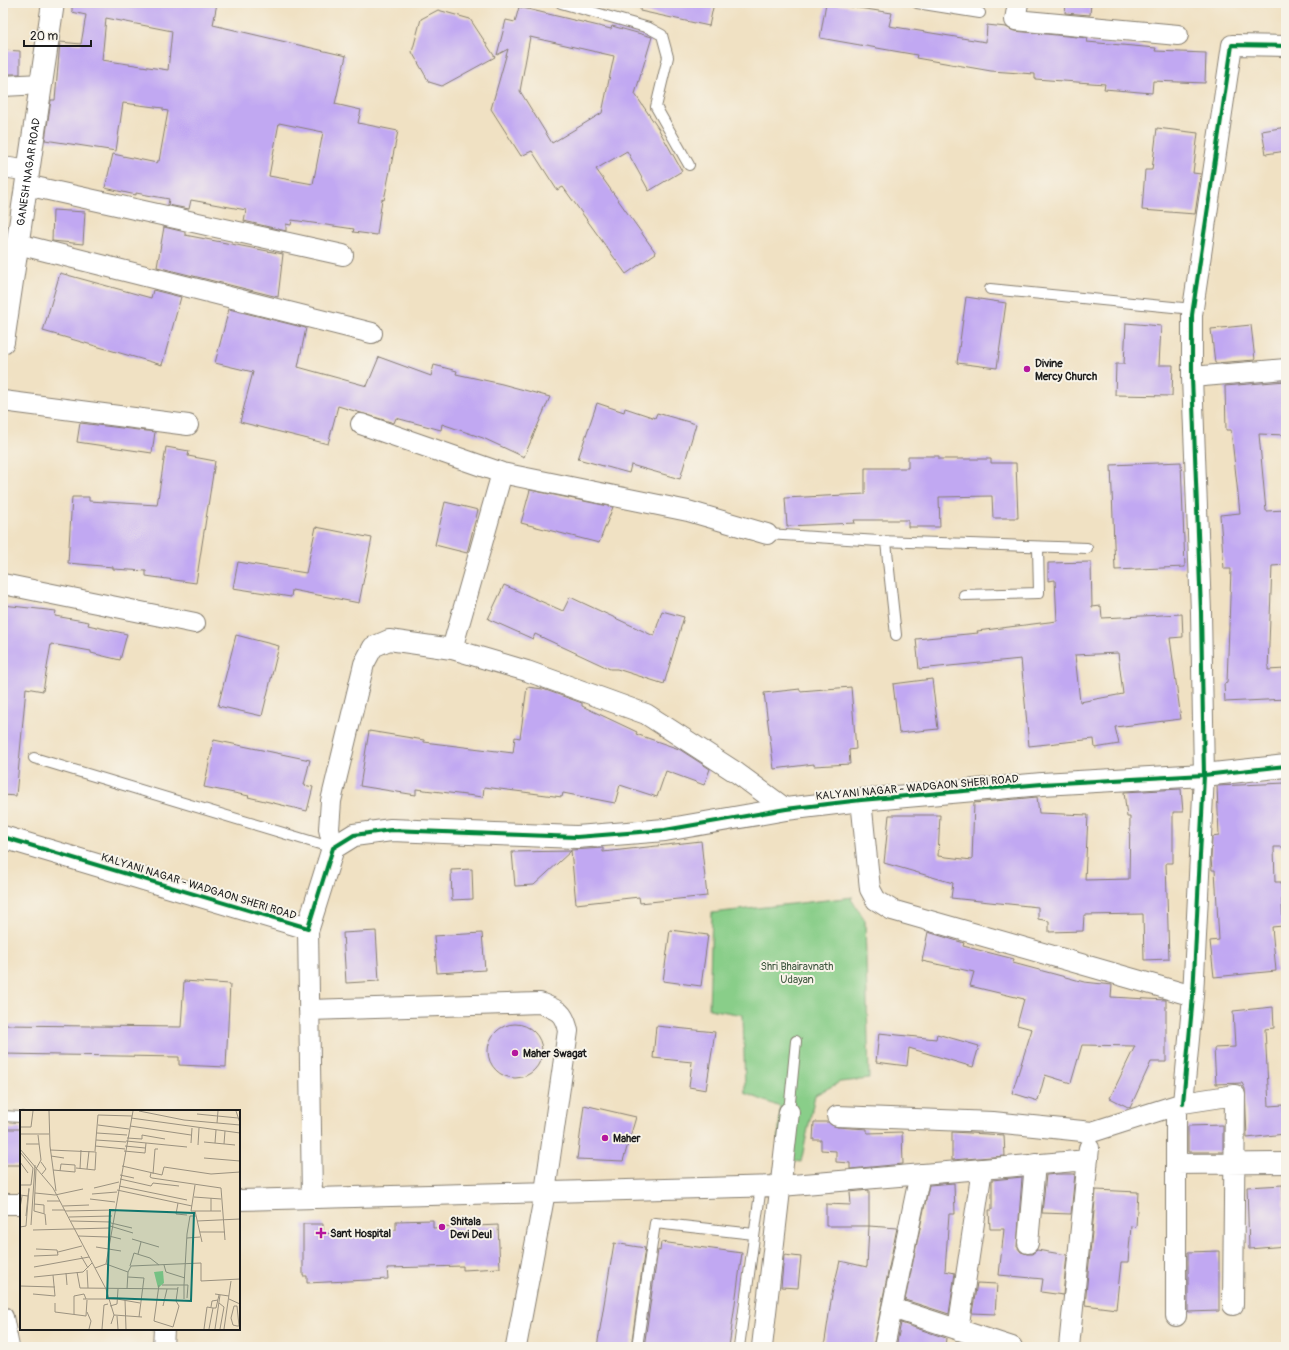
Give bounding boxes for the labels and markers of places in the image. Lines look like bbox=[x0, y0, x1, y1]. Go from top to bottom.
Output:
place label: Divine Mercy Church bbox=[1035, 357, 1097, 383]
marker: Divine Mercy Church bbox=[1022, 364, 1032, 374]
place label: Maher Swagat bbox=[523, 1047, 587, 1060]
marker: Maher Swagat bbox=[510, 1048, 520, 1058]
place label: Maher bbox=[613, 1132, 642, 1145]
marker: Maher bbox=[600, 1133, 610, 1143]
place label: Shitala Devi Deul bbox=[450, 1215, 492, 1241]
marker: Shitala Devi Deul bbox=[437, 1222, 447, 1232]
marker: Sant Hospital bbox=[315, 1227, 327, 1239]
place label: Sant Hospital bbox=[330, 1227, 392, 1240]

